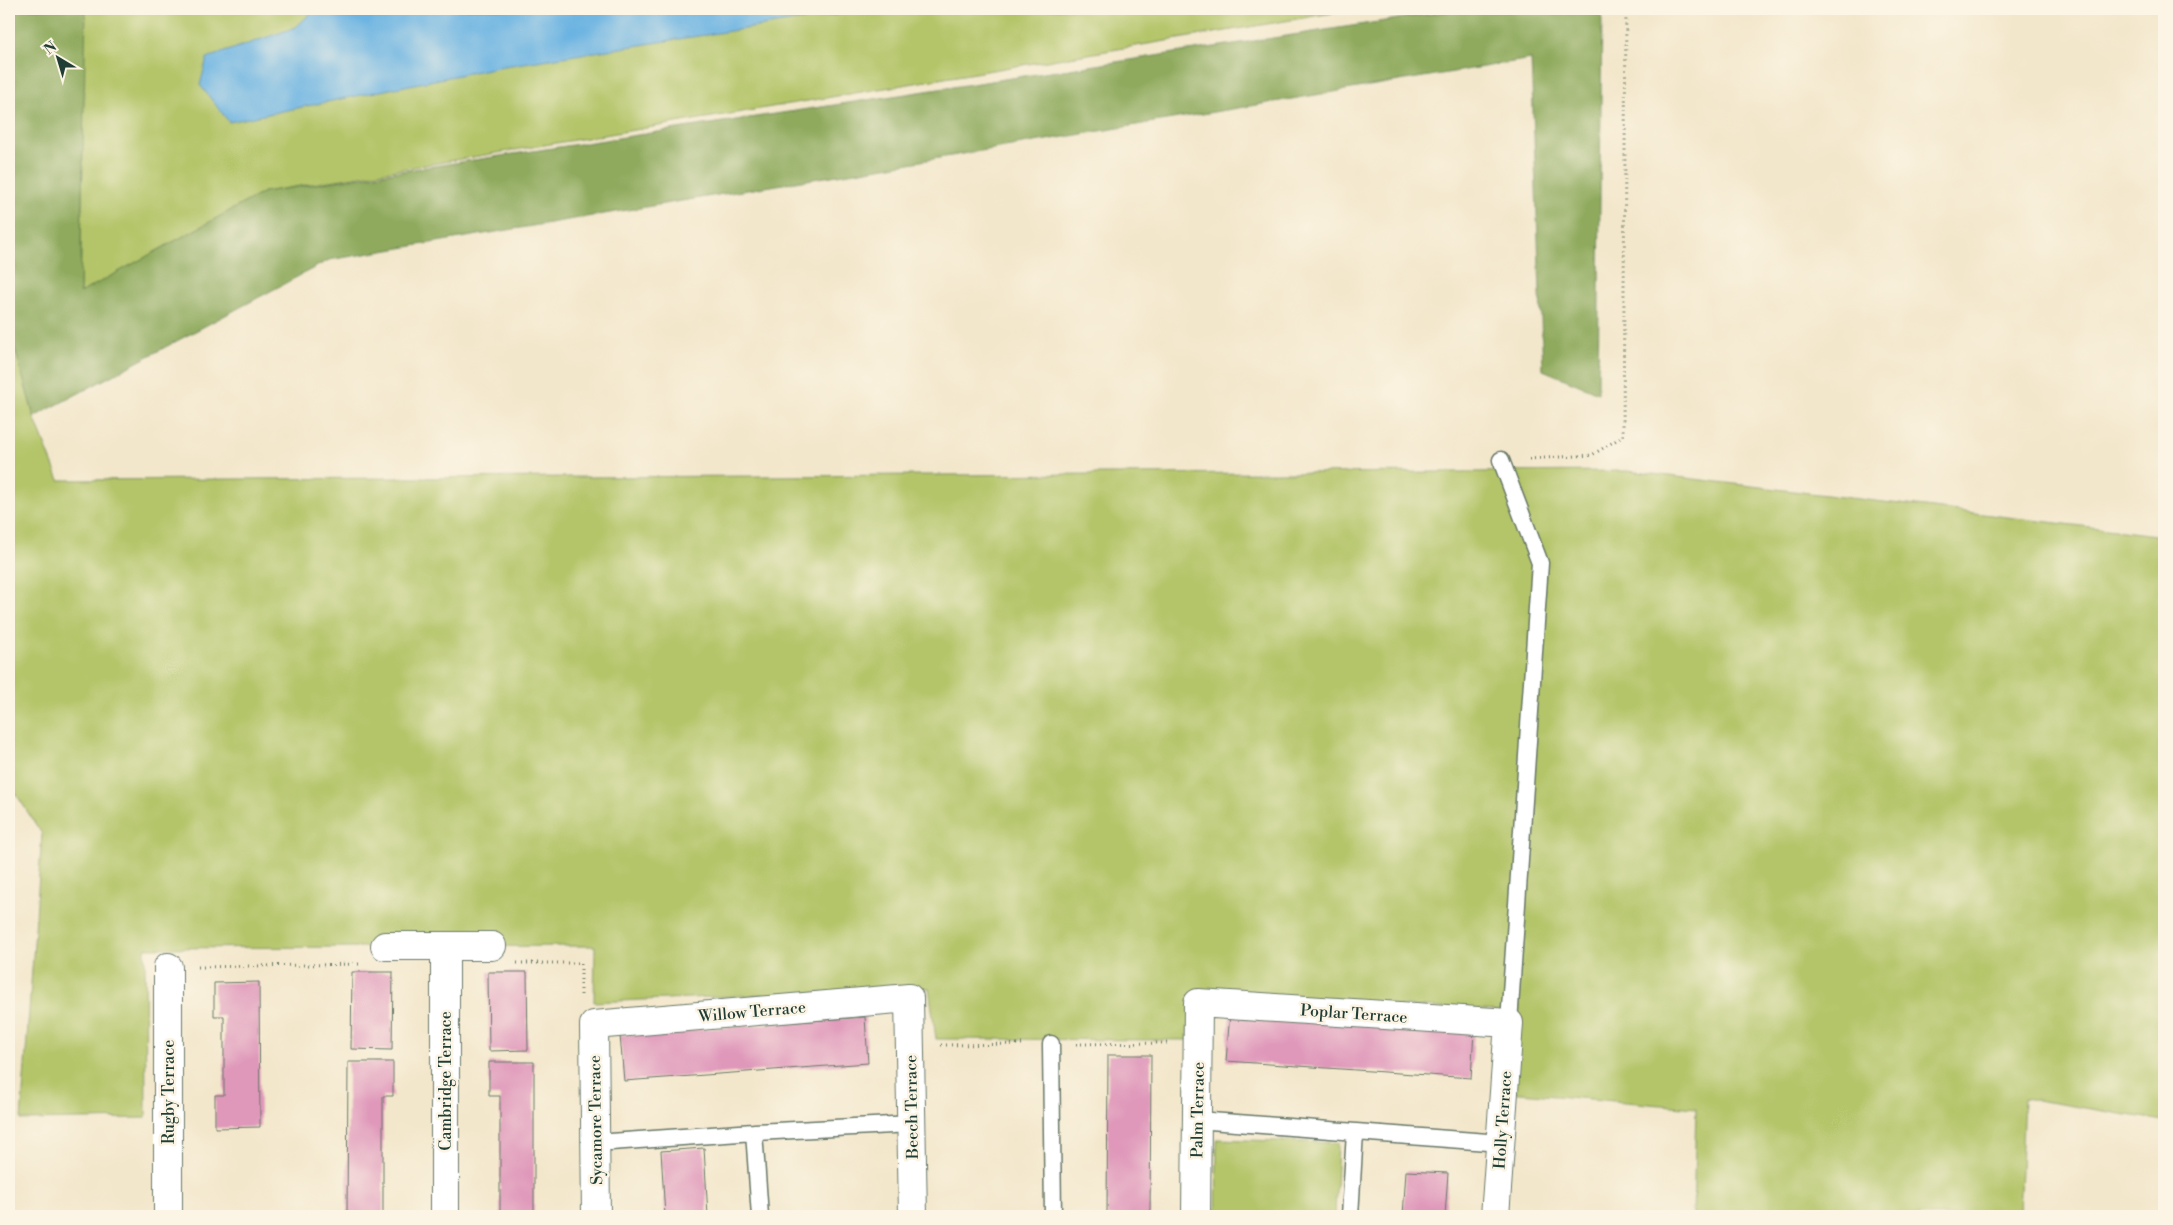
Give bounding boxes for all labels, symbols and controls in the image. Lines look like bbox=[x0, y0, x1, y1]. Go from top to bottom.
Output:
north arrow bbox=[32, 32, 82, 82]
text: N bbox=[41, 38, 61, 59]
street label: Willow Terrace bbox=[696, 997, 807, 1027]
street label: Poplar Terrace bbox=[1300, 1000, 1408, 1028]
street label: Cambridge Terrace bbox=[436, 1011, 456, 1151]
street label: Rugby Terrace bbox=[159, 1040, 179, 1144]
street label: Sycamore Terrace bbox=[585, 1055, 607, 1185]
street label: Beech Terrace bbox=[901, 1055, 923, 1160]
street label: Palm Terrace bbox=[1187, 1062, 1209, 1158]
street label: Holly Terrace bbox=[1490, 1070, 1516, 1170]

